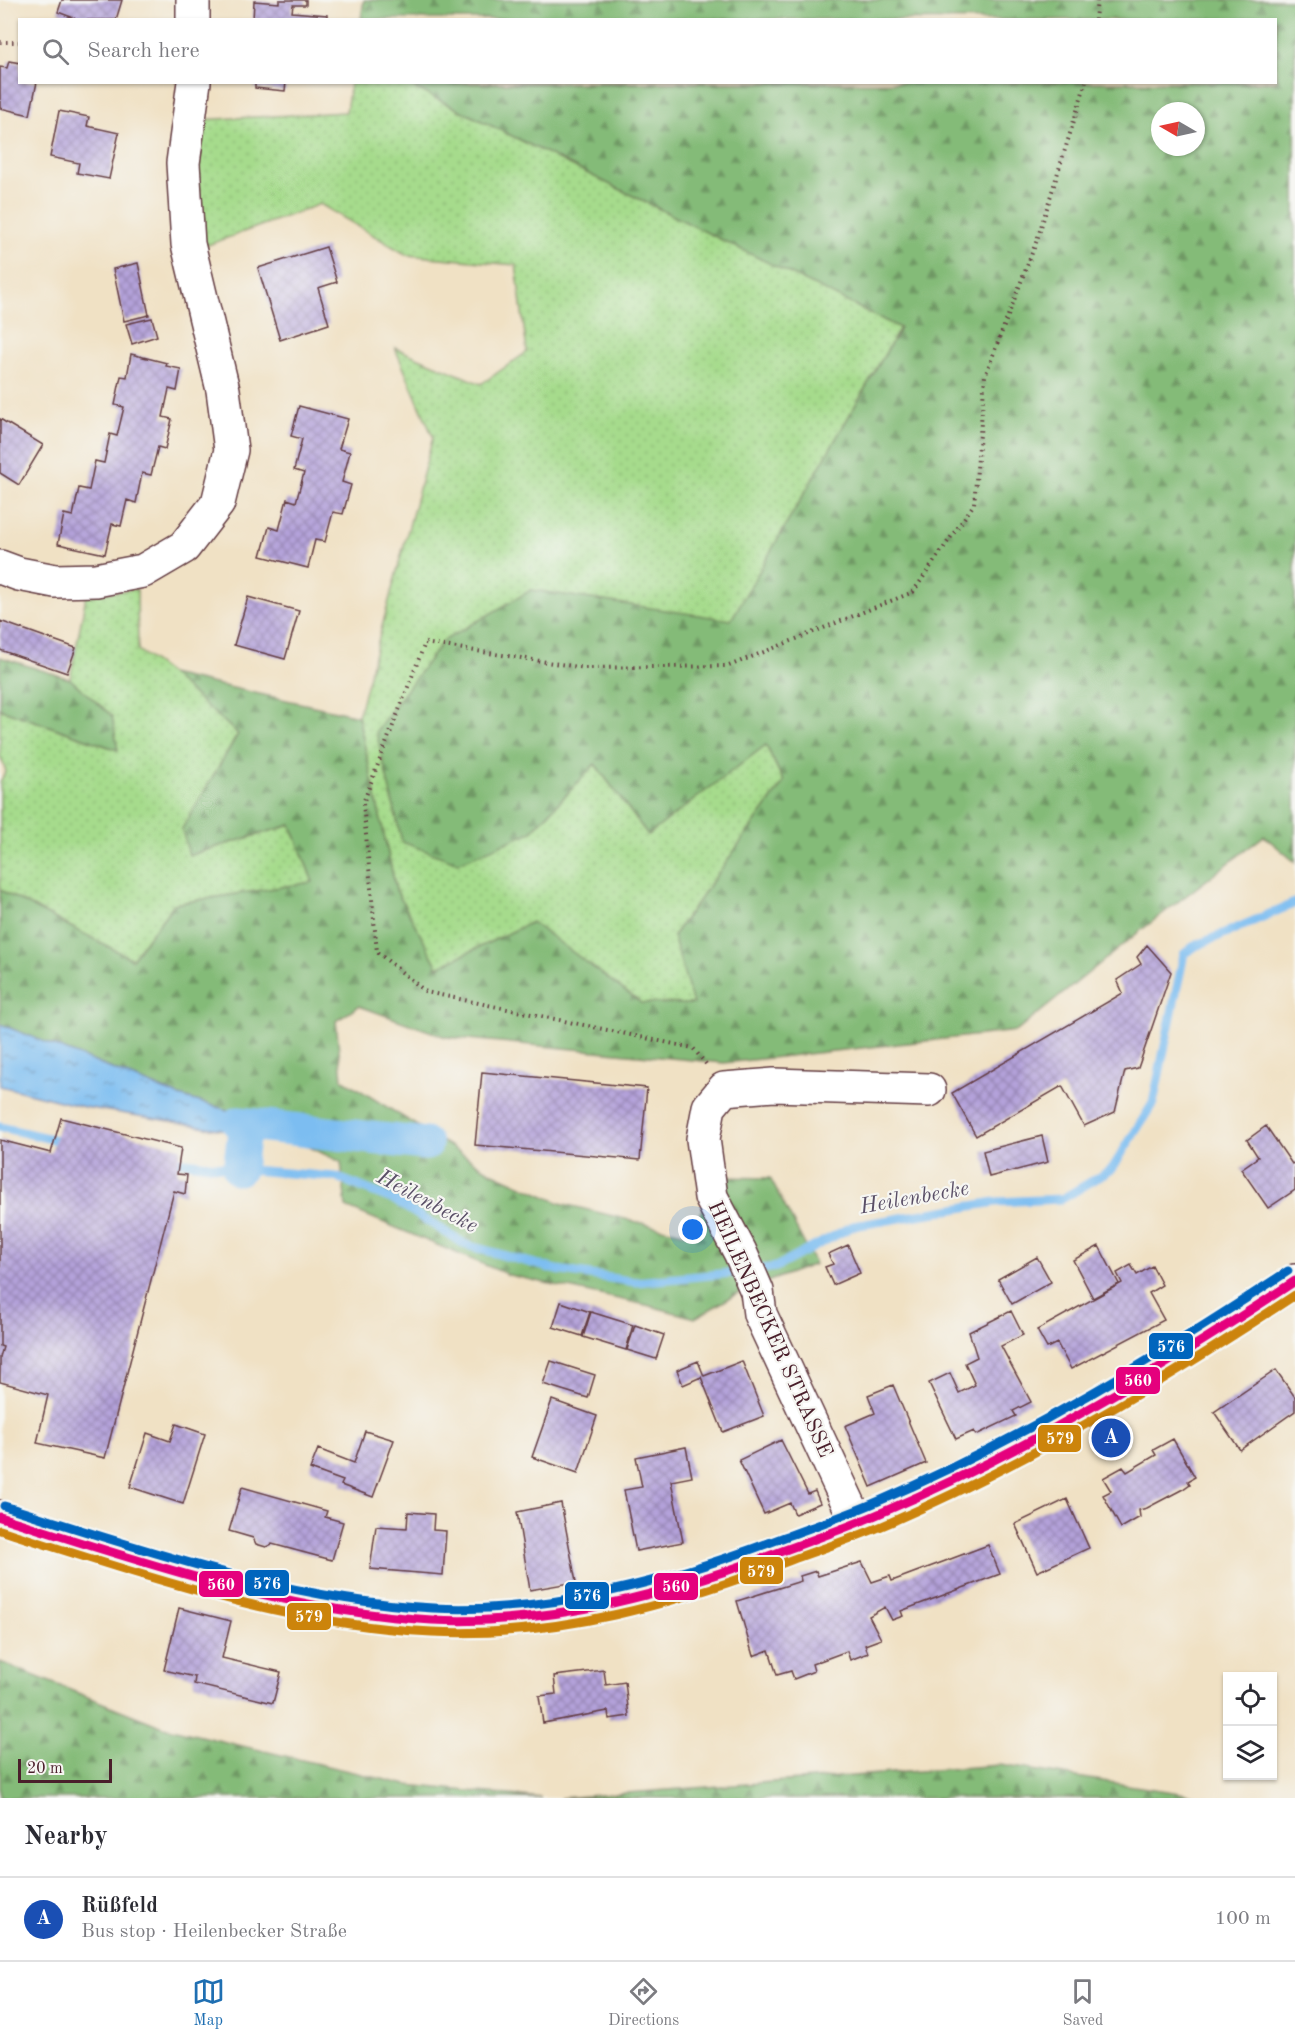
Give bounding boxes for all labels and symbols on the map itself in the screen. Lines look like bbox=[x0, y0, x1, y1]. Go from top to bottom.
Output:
north arrow bbox=[1151, 102, 1205, 156]
water label: Heilenbecke bbox=[372, 1166, 481, 1237]
water label: Heilenbecke bbox=[857, 1178, 971, 1219]
street label: HEILENBECKER STRASSE bbox=[704, 1198, 836, 1461]
your location bbox=[678, 1215, 707, 1244]
line badge: 576 bbox=[1148, 1332, 1194, 1360]
text: 576 bbox=[1157, 1340, 1185, 1356]
line badge: 560 bbox=[1115, 1366, 1161, 1395]
text: 560 bbox=[1124, 1374, 1152, 1390]
pin: A bbox=[1092, 1416, 1130, 1460]
line badge: 579 bbox=[1037, 1424, 1082, 1453]
text: 579 bbox=[1046, 1432, 1074, 1448]
line badge: 579 bbox=[739, 1556, 784, 1585]
text: 579 bbox=[747, 1565, 775, 1581]
line badge: 576 bbox=[244, 1569, 290, 1597]
line badge: 560 bbox=[198, 1570, 244, 1598]
line badge: 560 bbox=[653, 1572, 699, 1601]
text: 576 bbox=[253, 1577, 281, 1593]
text: 560 bbox=[207, 1578, 235, 1594]
text: 560 bbox=[662, 1580, 690, 1596]
line badge: 576 bbox=[564, 1581, 610, 1610]
text: 576 bbox=[573, 1589, 601, 1605]
line badge: 579 bbox=[286, 1602, 332, 1631]
text: 579 bbox=[295, 1610, 323, 1626]
scale bar bbox=[18, 1756, 112, 1784]

